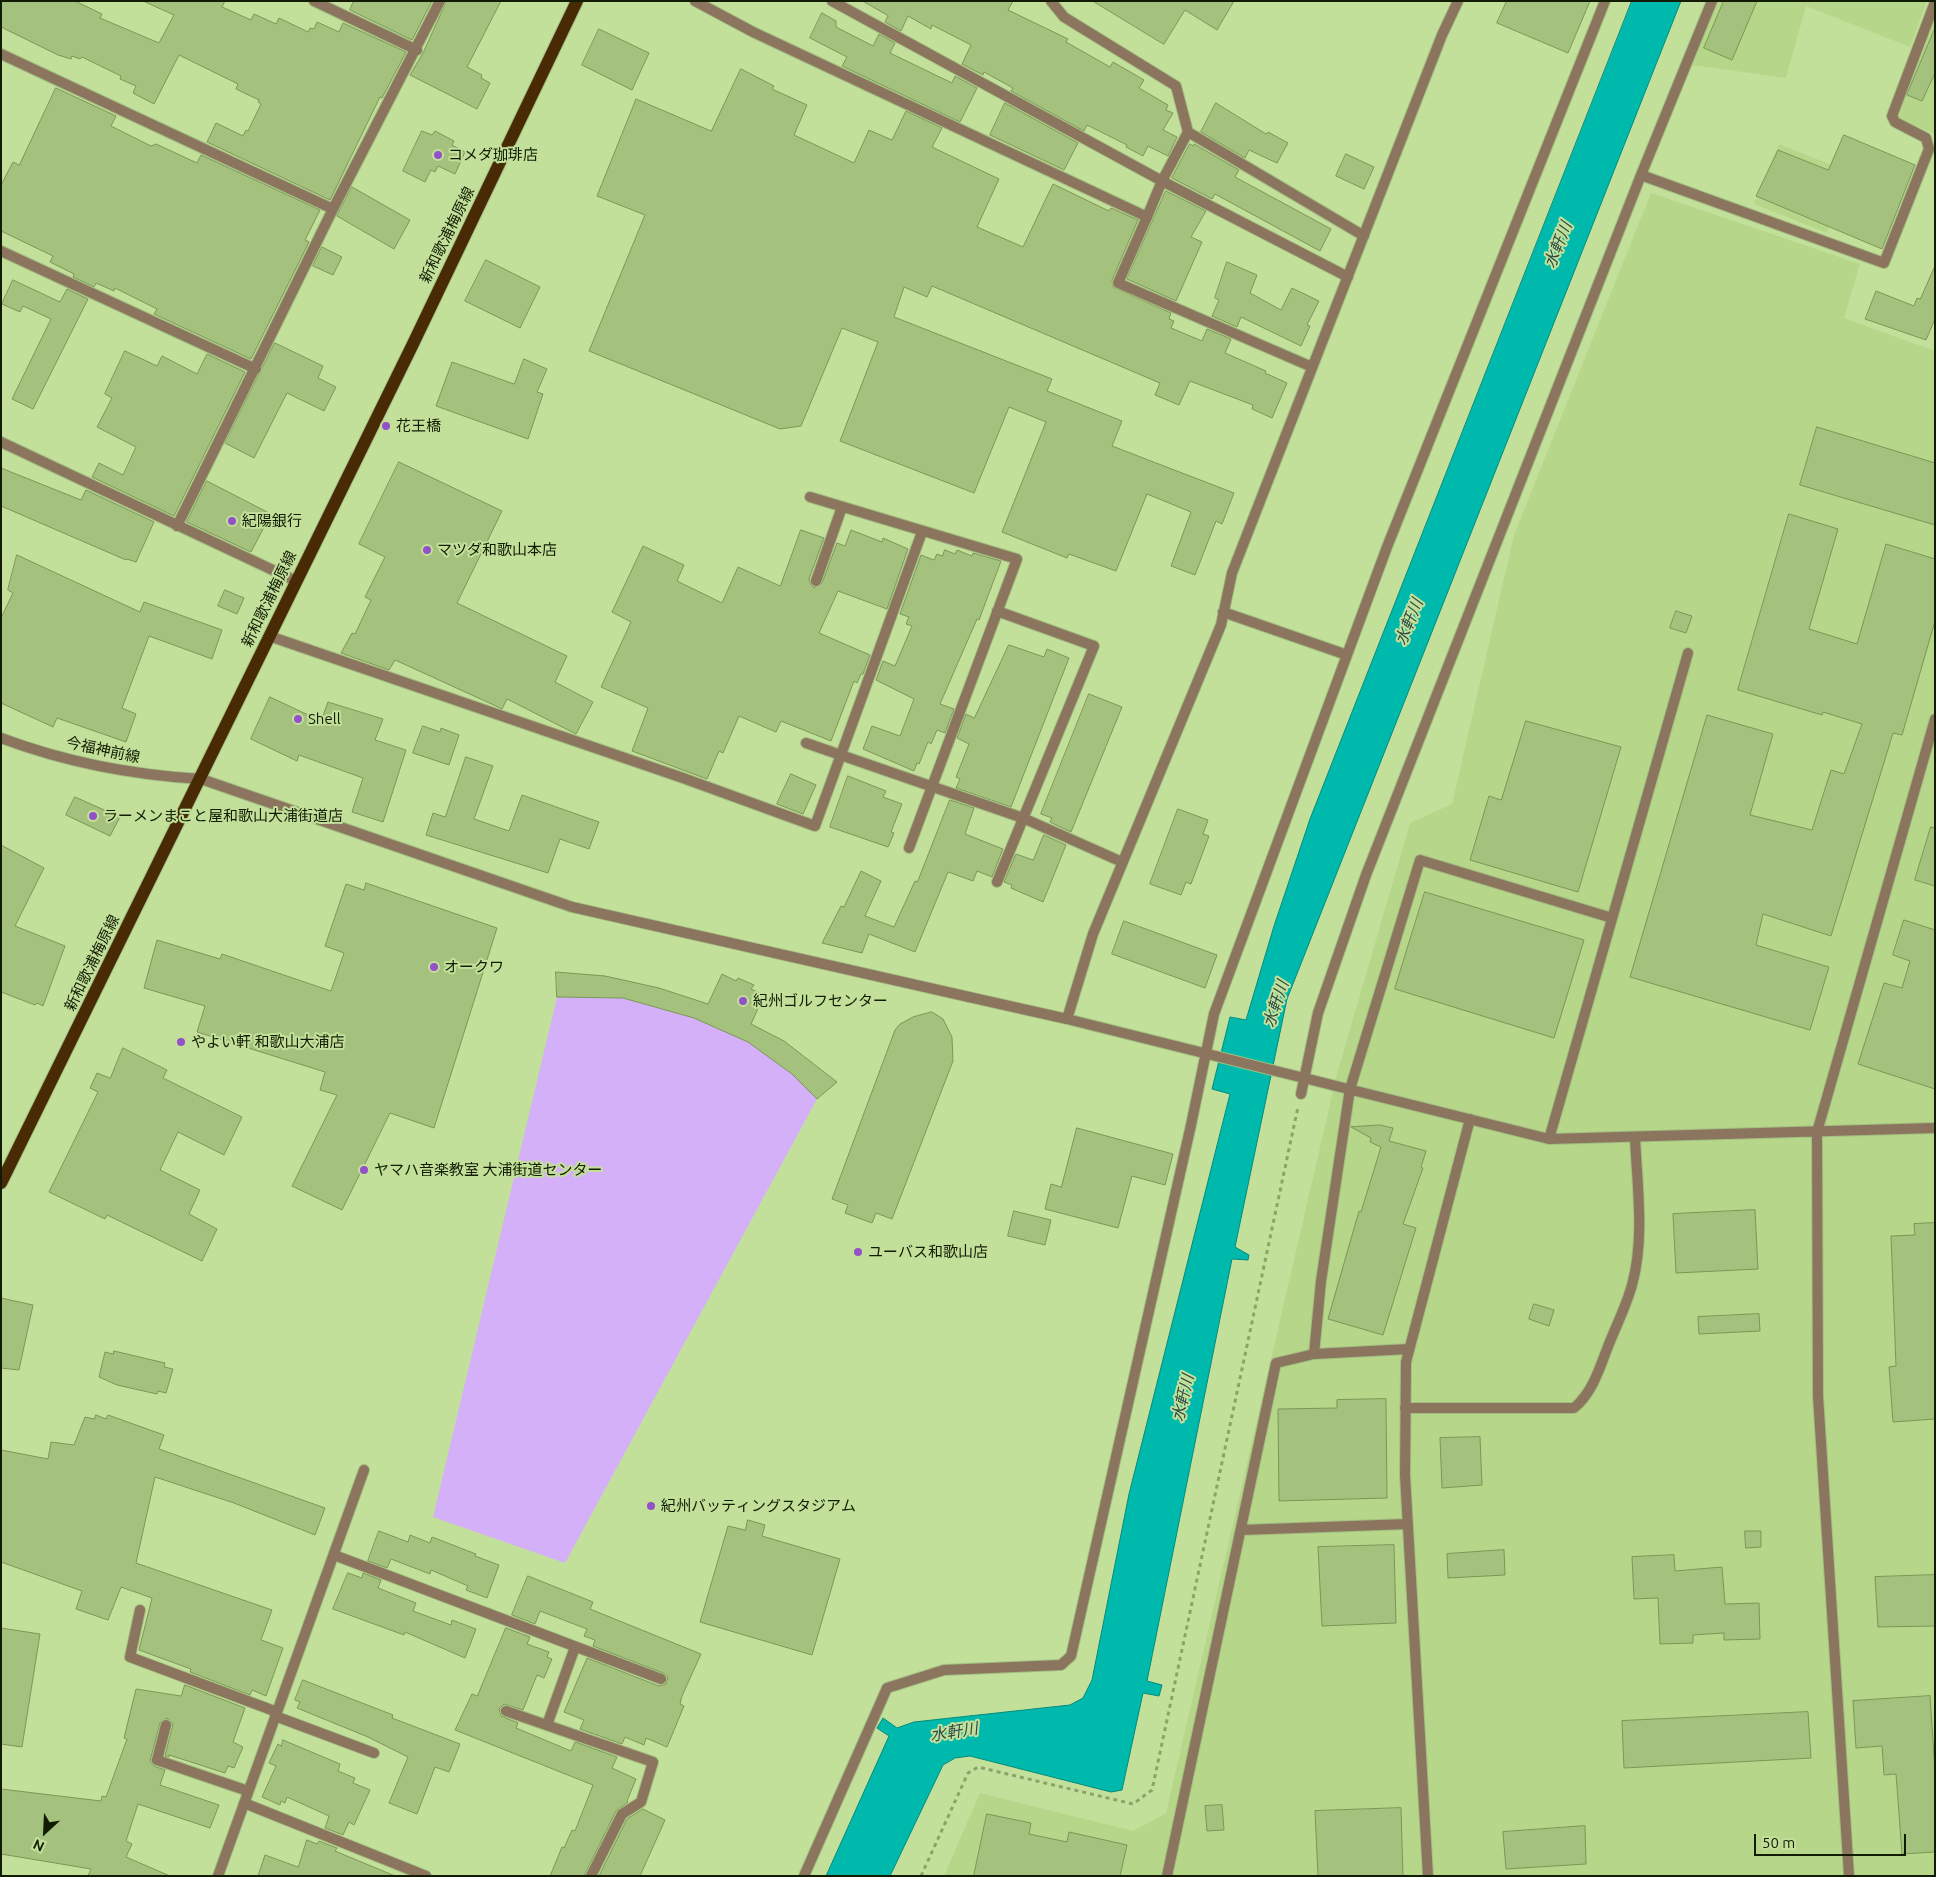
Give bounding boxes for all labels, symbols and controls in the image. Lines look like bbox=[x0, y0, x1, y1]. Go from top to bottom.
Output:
place label: コメダ珈琲店 bbox=[448, 146, 538, 164]
marker: コメダ珈琲店 bbox=[432, 149, 444, 161]
street label: 新和歌浦梅原線 bbox=[416, 184, 478, 286]
water label: 水軒川 bbox=[1540, 219, 1576, 271]
place label: 花王橋 bbox=[396, 417, 441, 435]
marker: 花王橋 bbox=[380, 420, 392, 432]
place label: 紀陽銀行 bbox=[242, 512, 302, 530]
marker: 紀陽銀行 bbox=[226, 515, 238, 527]
place label: マツダ和歌山本店 bbox=[437, 541, 557, 559]
marker: マツダ和歌山本店 bbox=[421, 544, 433, 556]
street label: 新和歌浦梅原線 bbox=[238, 548, 300, 650]
water label: 水軒川 bbox=[1391, 596, 1427, 648]
place label: Shell bbox=[308, 710, 341, 728]
marker: Shell bbox=[292, 713, 304, 725]
street label: 今福神前線 bbox=[64, 733, 142, 767]
place label: ラーメンまこと屋和歌山大浦街道店 bbox=[103, 807, 343, 825]
marker: ラーメンまこと屋和歌山大浦街道店 bbox=[87, 810, 99, 822]
street label: 新和歌浦梅原線 bbox=[61, 912, 123, 1014]
place label: オークワ bbox=[444, 958, 504, 976]
marker: オークワ bbox=[428, 961, 440, 973]
water label: 水軒川 bbox=[1259, 978, 1293, 1030]
place label: 紀州ゴルフセンター bbox=[753, 992, 888, 1010]
marker: 紀州ゴルフセンター bbox=[737, 995, 749, 1007]
place label: やよい軒 和歌山大浦店 bbox=[191, 1033, 344, 1051]
marker: やよい軒 和歌山大浦店 bbox=[175, 1036, 187, 1048]
place label: ヤマハ音楽教室 大浦街道センター bbox=[374, 1161, 602, 1179]
marker: ヤマハ音楽教室 大浦街道センター bbox=[358, 1164, 370, 1176]
place label: ユーバス和歌山店 bbox=[868, 1243, 988, 1261]
marker: ユーバス和歌山店 bbox=[852, 1246, 864, 1258]
water label: 水軒川 bbox=[1168, 1372, 1198, 1424]
place label: 紀州バッティングスタジアム bbox=[661, 1497, 856, 1515]
marker: 紀州バッティングスタジアム bbox=[645, 1500, 657, 1512]
water label: 水軒川 bbox=[929, 1719, 979, 1745]
north arrow bbox=[20, 1807, 70, 1857]
scale bar bbox=[1756, 1824, 1908, 1856]
text: 50 m bbox=[1762, 1834, 1795, 1851]
text: N bbox=[31, 1836, 47, 1855]

